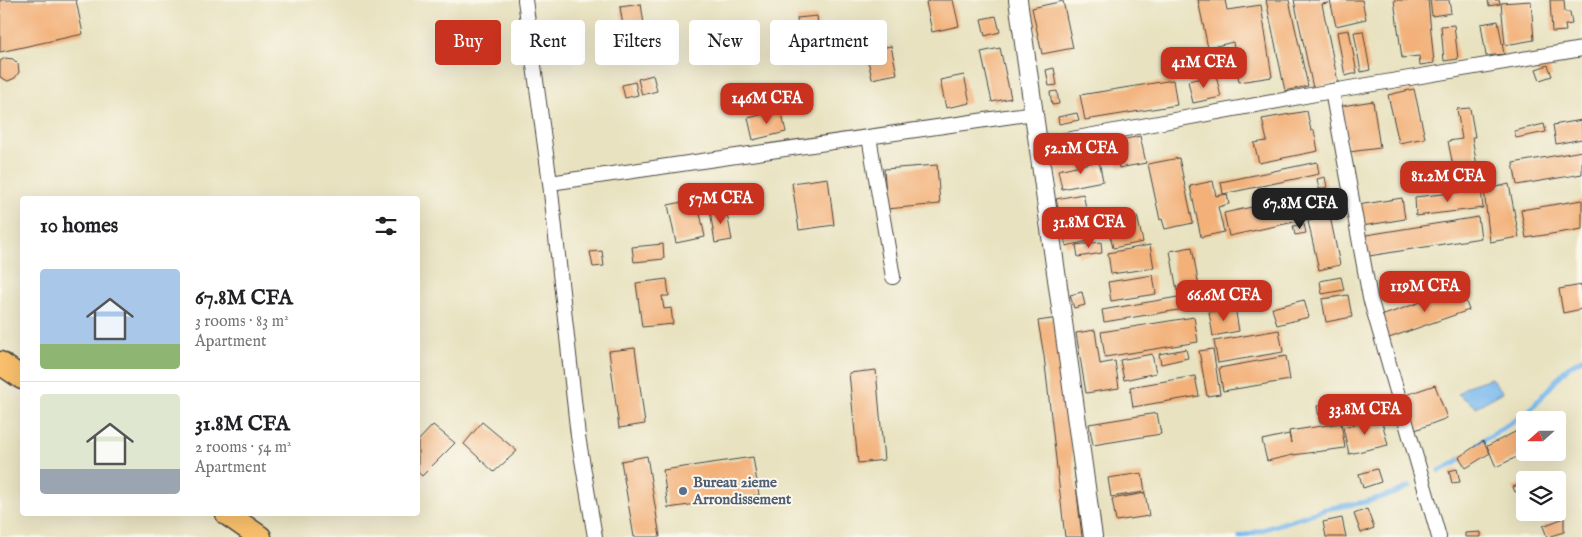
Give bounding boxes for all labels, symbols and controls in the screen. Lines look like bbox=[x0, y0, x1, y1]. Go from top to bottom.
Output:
chip: Buy bbox=[435, 20, 501, 65]
chip: Rent bbox=[511, 20, 585, 65]
chip: Filters bbox=[595, 20, 679, 65]
chip: New bbox=[689, 20, 760, 65]
chip: Apartment bbox=[770, 20, 887, 65]
pin: 41M CFA bbox=[1158, 46, 1250, 89]
text: 41M CFA bbox=[1172, 53, 1236, 73]
pin: 146M CFA bbox=[715, 82, 819, 125]
text: 146M CFA bbox=[731, 89, 803, 109]
pin: 52.1M CFA bbox=[1024, 132, 1138, 175]
text: 52.1M CFA bbox=[1044, 139, 1118, 159]
pin: 81.2M CFA bbox=[1391, 160, 1505, 203]
text: 81.2M CFA bbox=[1411, 167, 1485, 187]
pin: 57M CFA bbox=[675, 182, 767, 225]
pin: 67.8M CFA bbox=[1243, 188, 1357, 230]
text: 57M CFA bbox=[689, 189, 753, 209]
text: 67.8M CFA bbox=[1263, 194, 1337, 214]
pin: 31.8M CFA bbox=[1032, 206, 1146, 249]
icon: filters bbox=[372, 212, 400, 240]
text: 10 homes bbox=[40, 213, 118, 240]
text: 31.8M CFA bbox=[1053, 213, 1125, 233]
pin: 119M CFA bbox=[1373, 270, 1477, 313]
text: 119M CFA bbox=[1390, 277, 1460, 297]
pin: 66.6M CFA bbox=[1167, 280, 1281, 322]
text: 67.8M CFA bbox=[195, 285, 293, 312]
text: 66.6M CFA bbox=[1187, 286, 1261, 306]
icon: home bbox=[80, 289, 140, 349]
text: 3 rooms · 83 m² bbox=[195, 312, 289, 332]
text: Apartment bbox=[195, 332, 266, 352]
pin: 33.8M CFA bbox=[1308, 394, 1422, 436]
text: 33.8M CFA bbox=[1329, 400, 1401, 420]
text: 31.8M CFA bbox=[195, 411, 290, 438]
north arrow bbox=[1516, 411, 1566, 461]
map controls bbox=[1516, 411, 1566, 521]
icon: home bbox=[80, 414, 140, 474]
text: 2 rooms · 54 m² bbox=[195, 438, 292, 458]
text: Apartment bbox=[195, 458, 266, 478]
button: layers bbox=[1516, 471, 1566, 521]
place label: Bureau 2ieme Arrondissement bbox=[692, 473, 792, 509]
marker: Bureau 2ieme Arrondissement bbox=[677, 485, 689, 497]

